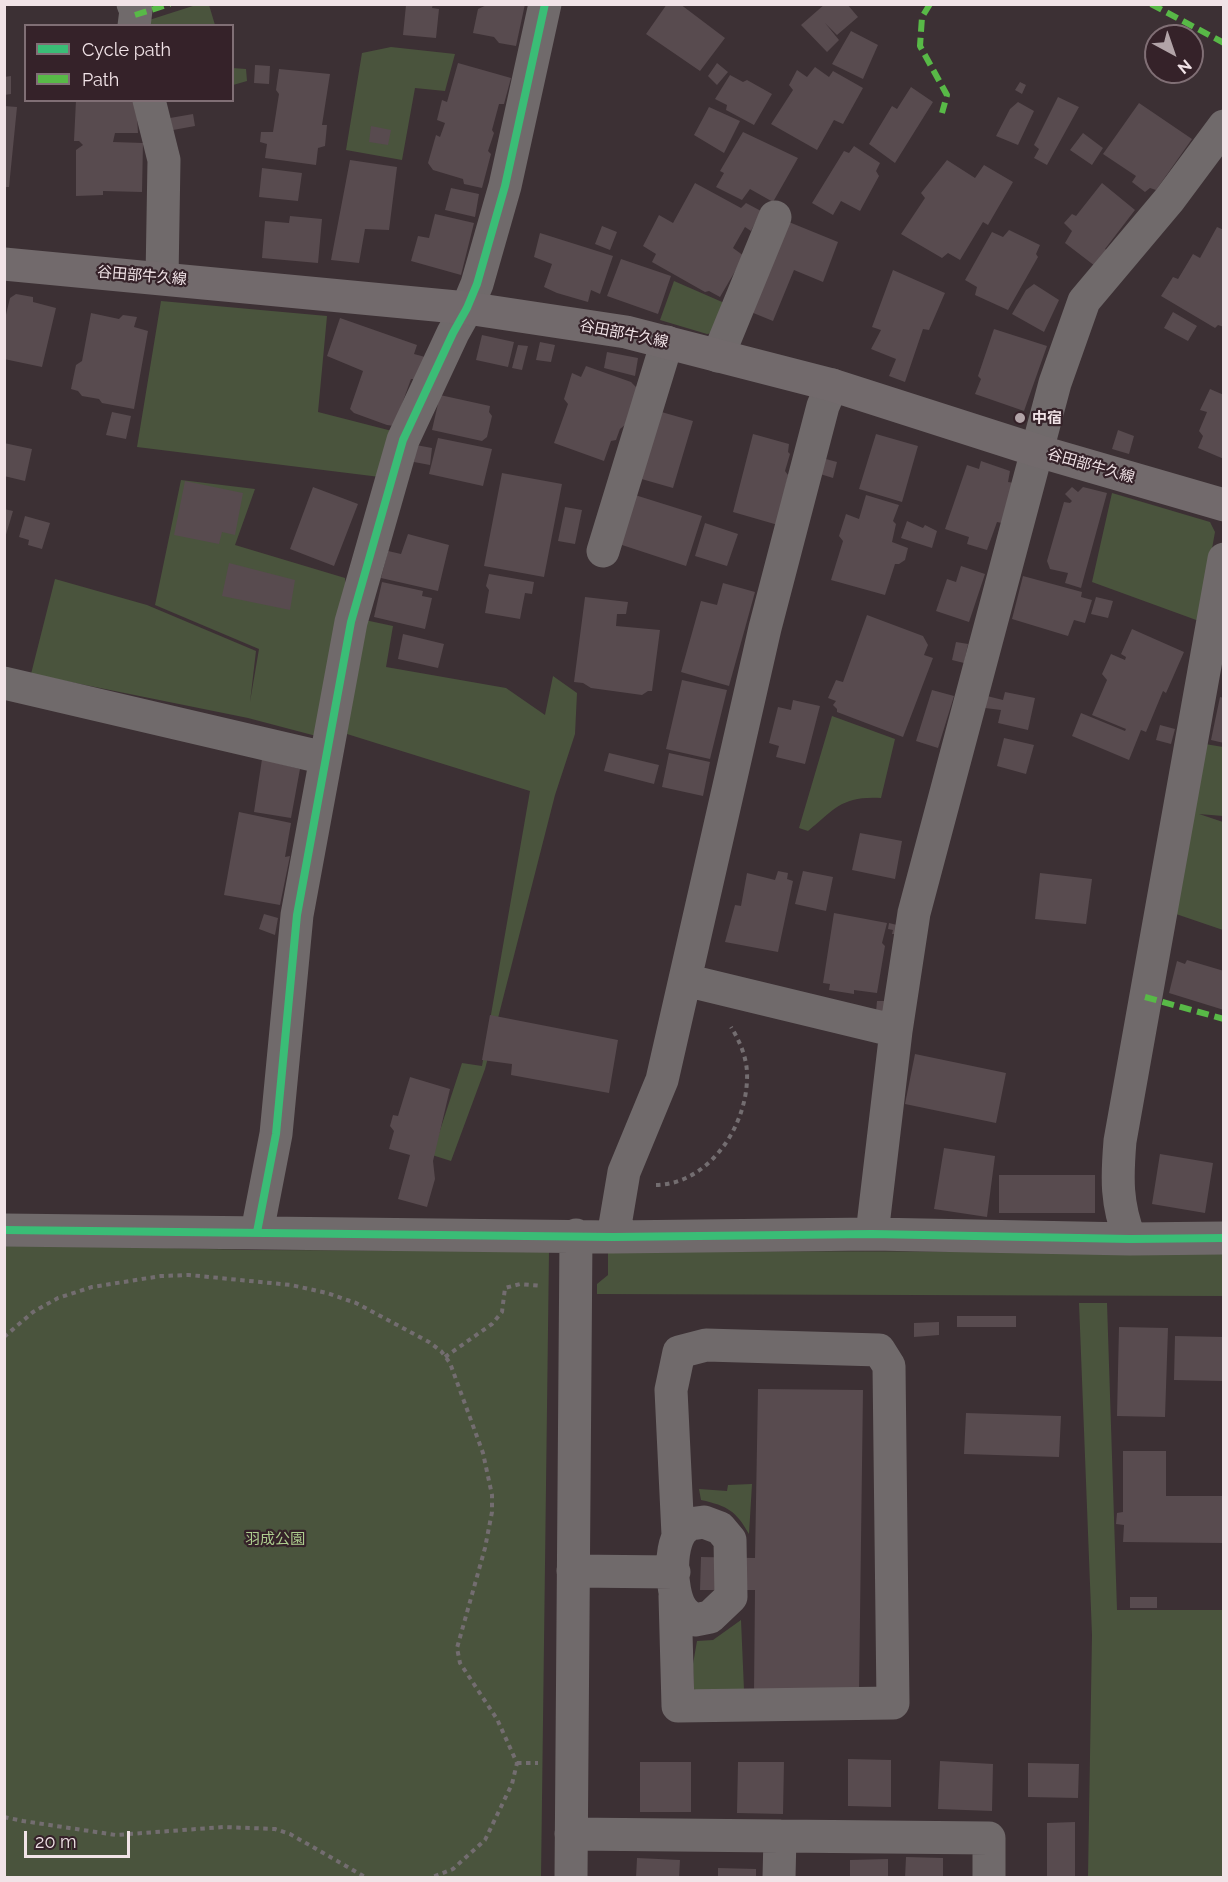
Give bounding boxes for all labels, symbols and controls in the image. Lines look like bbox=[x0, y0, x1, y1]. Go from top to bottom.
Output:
legend bbox=[24, 24, 234, 102]
north arrow bbox=[1144, 24, 1204, 84]
text: Cycle path bbox=[82, 39, 171, 60]
text: N bbox=[1174, 55, 1195, 78]
text: Path bbox=[82, 69, 119, 90]
street label: 谷田部牛久線 bbox=[96, 263, 188, 289]
street label: 谷田部牛久線 bbox=[578, 317, 670, 351]
place label: 中宿 bbox=[1032, 409, 1062, 427]
marker: 中宿 bbox=[1013, 411, 1027, 425]
street label: 谷田部牛久線 bbox=[1045, 445, 1137, 487]
park label: 羽成公園 bbox=[245, 1530, 305, 1548]
scale bar bbox=[27, 1819, 134, 1857]
text: 20 m bbox=[35, 1831, 77, 1852]

